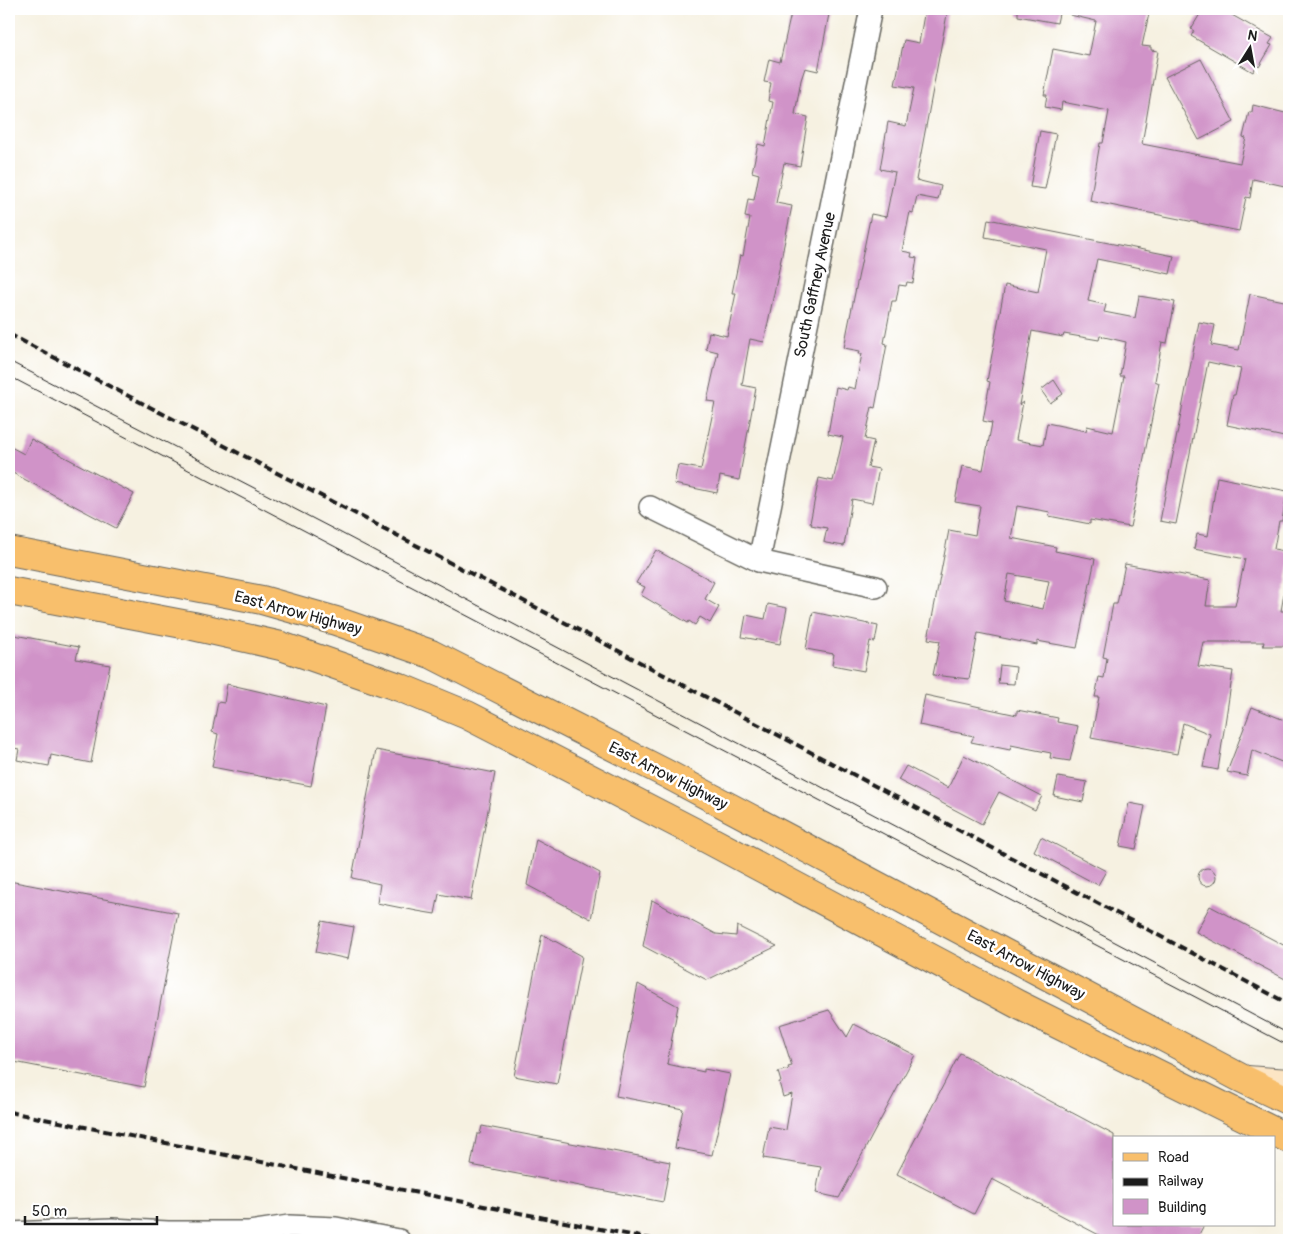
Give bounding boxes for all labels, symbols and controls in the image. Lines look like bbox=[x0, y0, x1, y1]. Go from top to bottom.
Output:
north arrow bbox=[1226, 22, 1276, 72]
text: N bbox=[1246, 26, 1259, 45]
street label: South Gaffney Avenue bbox=[790, 210, 840, 360]
street label: East Arrow Highway bbox=[232, 586, 364, 640]
street label: East Arrow Highway bbox=[605, 737, 731, 815]
street label: East Arrow Highway bbox=[964, 925, 1089, 1005]
legend bbox=[1113, 1136, 1276, 1226]
text: Road bbox=[1158, 1148, 1189, 1167]
text: Railway bbox=[1158, 1172, 1204, 1191]
scale bar bbox=[25, 1194, 158, 1226]
text: Building bbox=[1158, 1198, 1206, 1217]
text: 50 m bbox=[32, 1202, 67, 1221]

